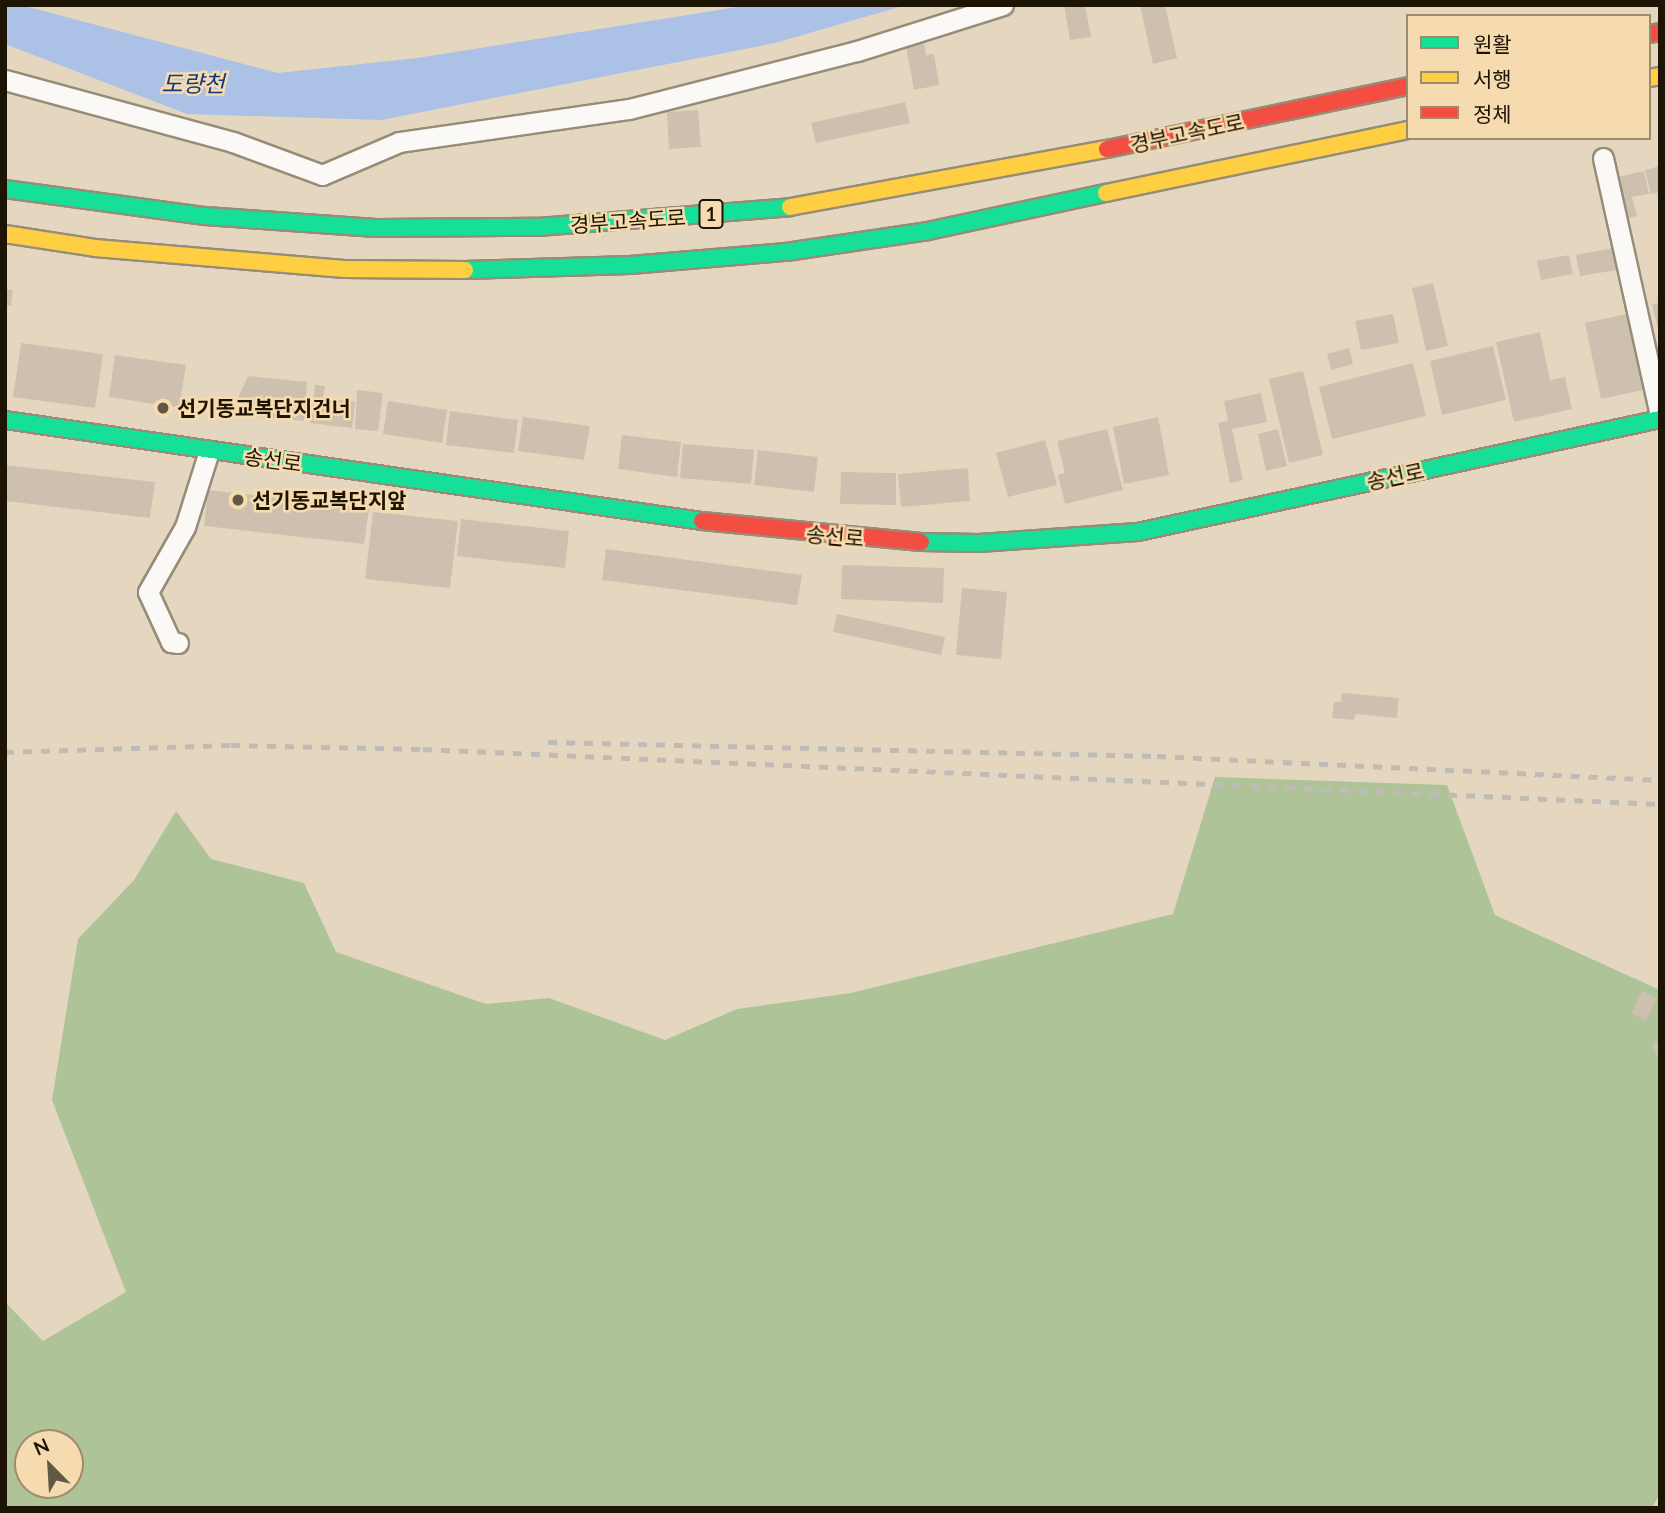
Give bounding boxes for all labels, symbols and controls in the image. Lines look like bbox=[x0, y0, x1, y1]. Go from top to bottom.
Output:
legend bbox=[1406, 14, 1651, 140]
text: 원활 bbox=[1473, 31, 1512, 56]
text: 서행 bbox=[1473, 66, 1512, 91]
water label: 도량천 bbox=[161, 69, 225, 97]
text: 정체 bbox=[1473, 101, 1512, 126]
street label: 경부고속도로 bbox=[1128, 109, 1246, 157]
road number: 1 bbox=[697, 198, 725, 230]
street label: 경부고속도로 bbox=[569, 204, 687, 238]
place label: 선기동교복단지건너 bbox=[177, 395, 351, 421]
marker: 선기동교복단지건너 bbox=[155, 400, 171, 416]
street label: 송선로 bbox=[243, 443, 303, 477]
street label: 송선로 bbox=[1364, 458, 1426, 494]
place label: 선기동교복단지앞 bbox=[252, 487, 407, 513]
marker: 선기동교복단지앞 bbox=[230, 492, 246, 508]
street label: 송선로 bbox=[805, 521, 865, 551]
north arrow bbox=[14, 1429, 84, 1499]
text: N bbox=[30, 1433, 52, 1460]

